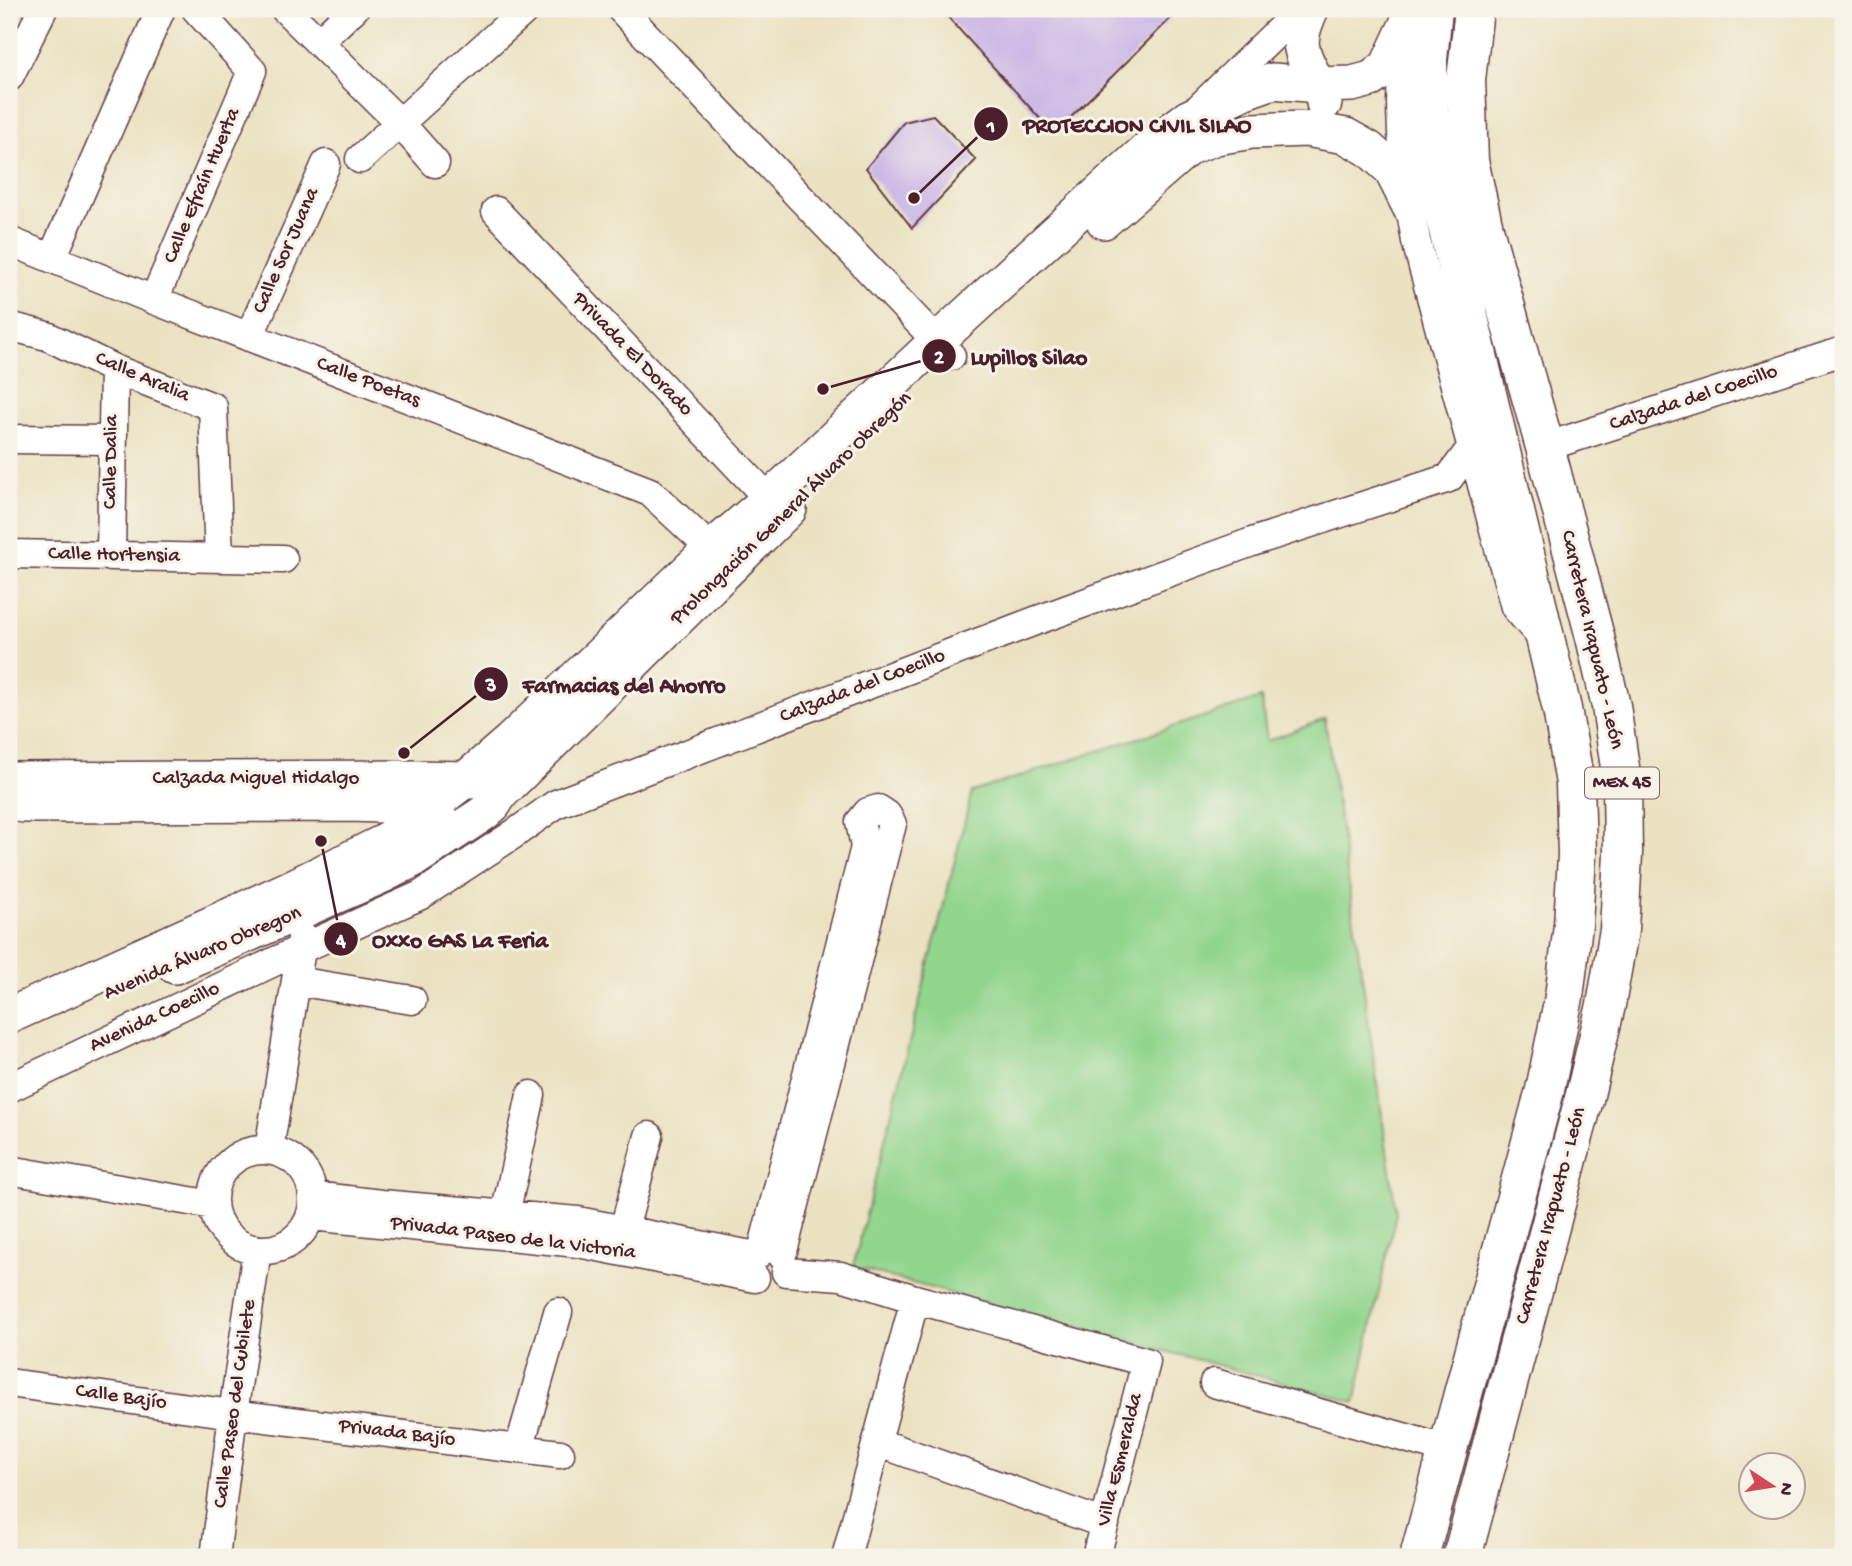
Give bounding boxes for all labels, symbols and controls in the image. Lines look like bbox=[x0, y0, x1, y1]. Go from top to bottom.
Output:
callout: PROTECCION CIVIL SILAO bbox=[974, 102, 1265, 146]
street label: Calle Efraín Huerta bbox=[159, 103, 248, 268]
text: PROTECCION CIVIL SILAO bbox=[1021, 114, 1252, 141]
text: 1 bbox=[986, 116, 995, 141]
street label: Calle Sor Juana bbox=[248, 183, 327, 318]
street label: Privada El Dorado bbox=[566, 287, 698, 422]
callout: Lupillos Silao bbox=[922, 334, 1102, 378]
text: Lupillos Silao bbox=[971, 346, 1088, 373]
street label: Calle Aralia bbox=[91, 347, 194, 410]
text: 2 bbox=[934, 347, 945, 372]
street label: Calle Poetas bbox=[312, 352, 425, 415]
street label: Calzada del Coecillo bbox=[1607, 360, 1781, 438]
street label: Prolongación General Álvaro Obregón bbox=[665, 386, 918, 632]
street label: Calle Dalia bbox=[99, 413, 125, 509]
street label: Carretera Irapuato - León bbox=[1554, 528, 1628, 752]
street label: Calle Hortensia bbox=[48, 542, 181, 570]
street label: Calzada del Coecillo bbox=[777, 644, 949, 730]
callout: Farmacias del Ahorro bbox=[473, 662, 740, 706]
text: Farmacias del Ahorro bbox=[521, 674, 726, 701]
text: 3 bbox=[485, 675, 497, 700]
street label: Calzada Miguel Hidalgo bbox=[153, 767, 360, 792]
road number: MEX 45 bbox=[1585, 768, 1659, 798]
street label: Avenida Álvaro Obregon bbox=[100, 900, 305, 1007]
callout: Oxxo GAS La Feria bbox=[324, 917, 562, 961]
text: Oxxo GAS La Feria bbox=[372, 929, 549, 956]
text: 4 bbox=[335, 930, 347, 955]
street label: Avenida Coecillo bbox=[86, 977, 224, 1059]
street label: Carretera Irapuato - León bbox=[1511, 1105, 1593, 1327]
street label: Privada Paseo de la Victoria bbox=[388, 1211, 638, 1267]
street label: Calle Paseo del Cubilete bbox=[209, 1297, 263, 1510]
street label: Calle Bajío bbox=[74, 1379, 168, 1417]
street label: Villa Esmeralda bbox=[1092, 1390, 1150, 1530]
street label: Privada Bajío bbox=[336, 1414, 457, 1454]
north arrow bbox=[1736, 1450, 1806, 1520]
text: N bbox=[1773, 1480, 1798, 1497]

